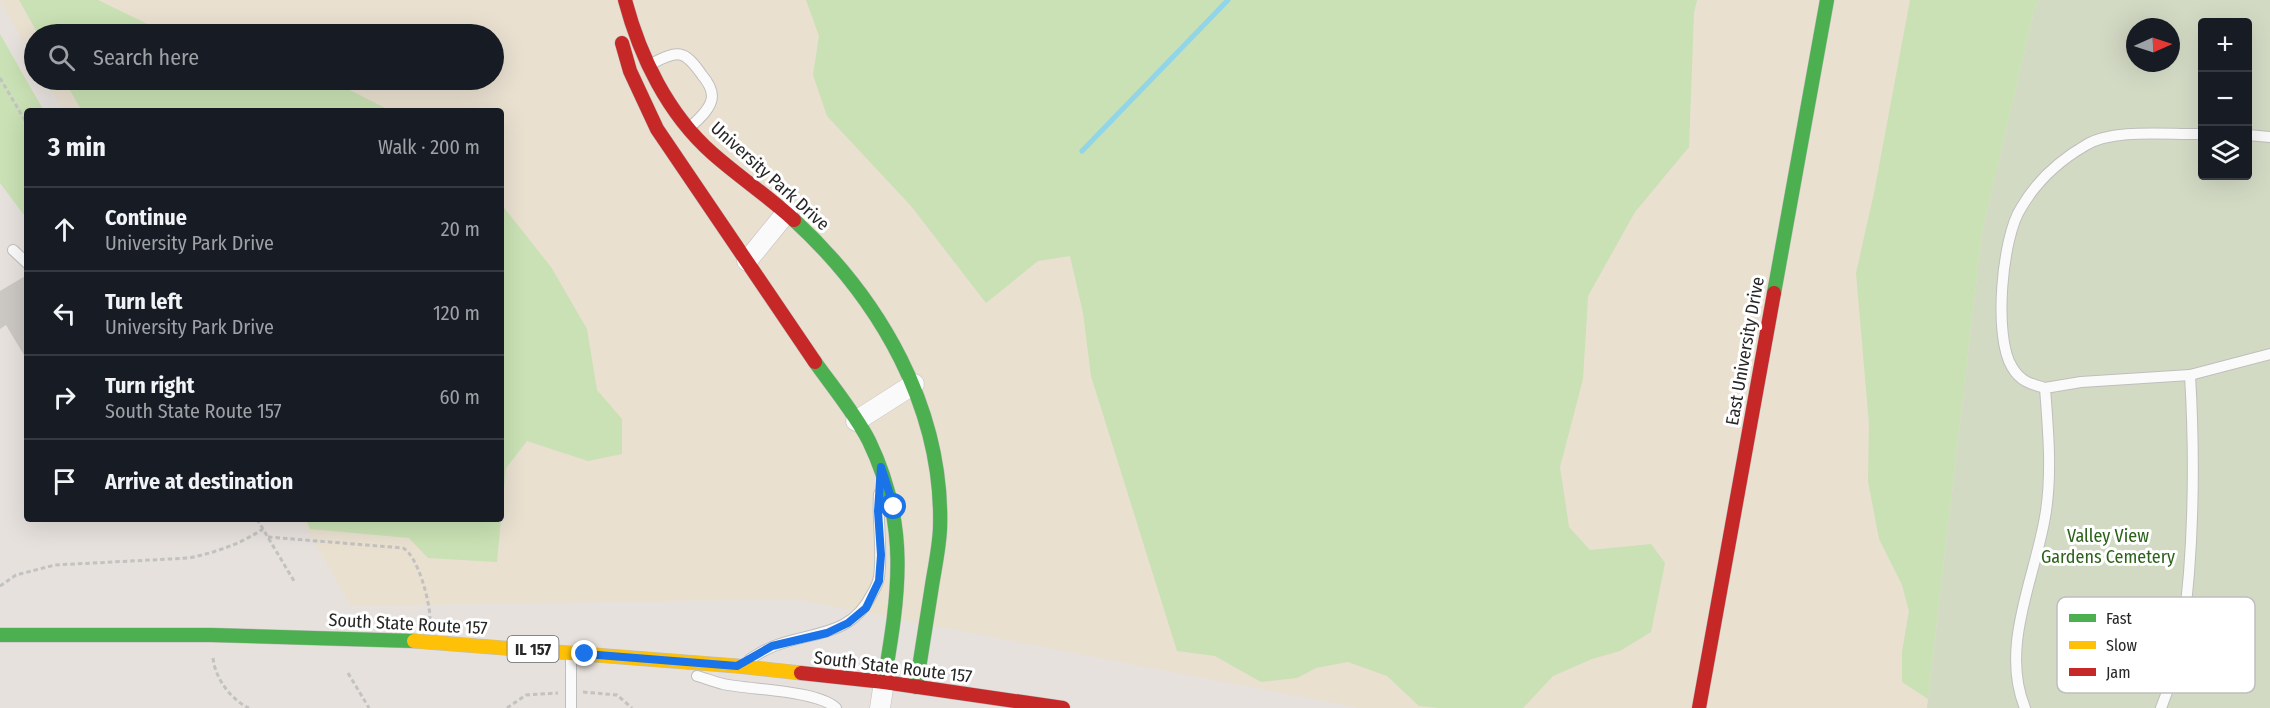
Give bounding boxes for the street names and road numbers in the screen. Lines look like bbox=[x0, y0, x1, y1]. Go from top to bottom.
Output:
street label: University Park Drive bbox=[706, 117, 834, 235]
street label: East University Drive bbox=[1721, 275, 1769, 427]
street label: South State Route 157 bbox=[328, 609, 488, 639]
road number: IL 157 bbox=[508, 636, 558, 662]
street label: South State Route 157 bbox=[813, 646, 973, 688]

